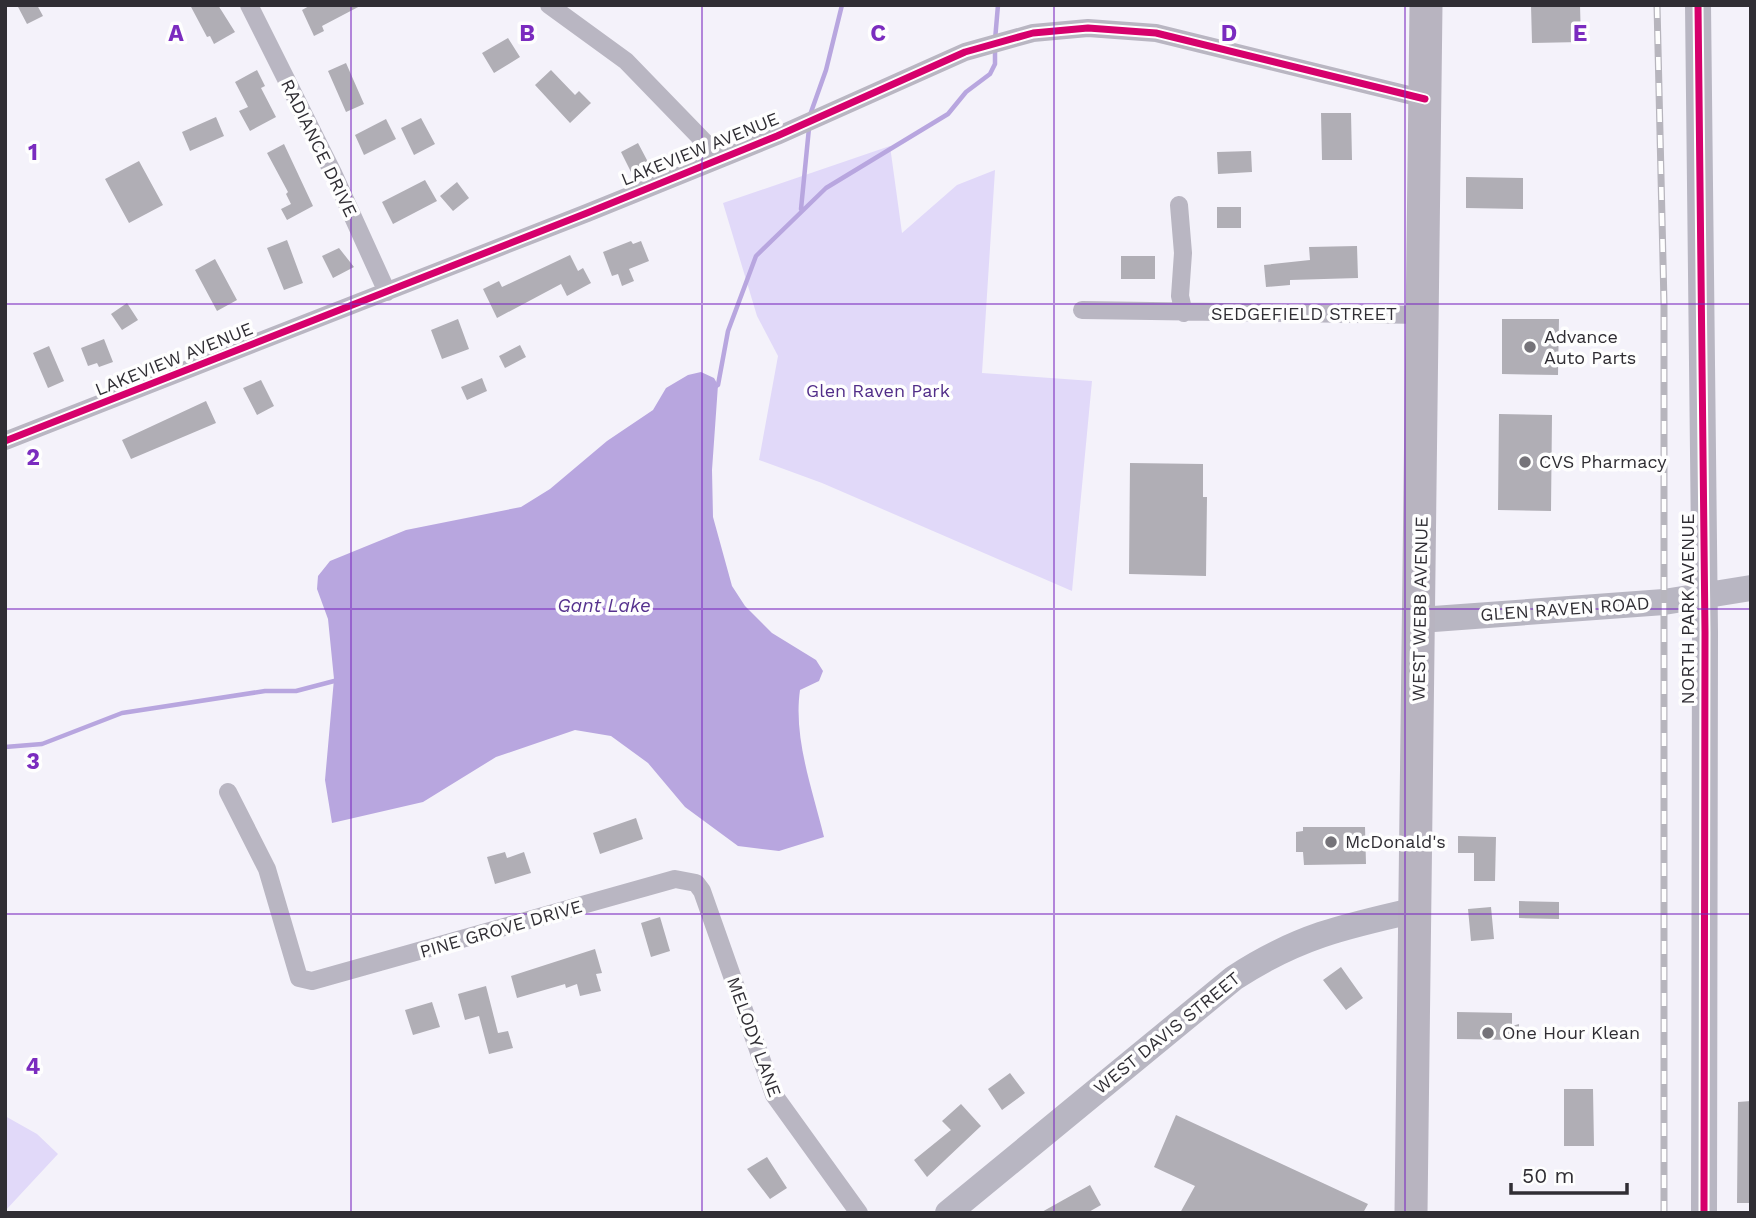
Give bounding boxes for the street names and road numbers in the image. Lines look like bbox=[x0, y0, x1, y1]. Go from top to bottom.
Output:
street label: RADIANCE DRIVE bbox=[277, 75, 362, 220]
street label: LAKEVIEW AVENUE bbox=[618, 107, 782, 190]
street label: SEDGEFIELD STREET bbox=[1211, 303, 1397, 324]
street label: LAKEVIEW AVENUE bbox=[92, 317, 256, 400]
street label: NORTH PARK AVENUE bbox=[1677, 514, 1698, 704]
street label: WEST WEBB AVENUE bbox=[1407, 516, 1432, 702]
street label: GLEN RAVEN ROAD bbox=[1480, 592, 1650, 625]
street label: PINE GROVE DRIVE bbox=[417, 895, 584, 962]
street label: WEST DAVIS STREET bbox=[1089, 967, 1244, 1098]
street label: MELODY LANE bbox=[723, 974, 786, 1100]

